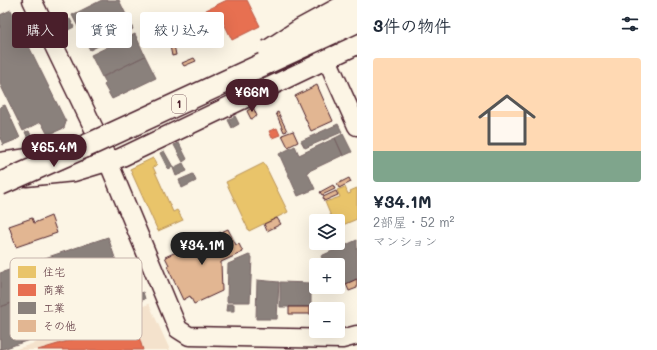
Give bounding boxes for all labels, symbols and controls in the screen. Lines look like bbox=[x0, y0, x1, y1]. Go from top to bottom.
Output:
chip: 購入 bbox=[12, 12, 68, 48]
chip: 賃貸 bbox=[76, 12, 132, 48]
chip: 絞り込み bbox=[140, 12, 224, 48]
icon: filters bbox=[619, 13, 641, 35]
text: 3件の物件 bbox=[373, 14, 451, 36]
pin: ¥66M bbox=[228, 79, 276, 113]
text: ¥66M bbox=[235, 83, 269, 100]
icon: home bbox=[471, 84, 543, 156]
road number: 1 bbox=[172, 95, 186, 113]
pin: ¥65.4M bbox=[21, 134, 87, 168]
text: ¥65.4M bbox=[31, 138, 77, 155]
text: ¥34.1M bbox=[373, 190, 432, 212]
text: 2部屋 · 52 m² bbox=[373, 213, 454, 230]
map controls bbox=[309, 214, 345, 338]
button: layers bbox=[309, 214, 345, 250]
pin: ¥34.1M bbox=[169, 232, 235, 266]
text: マンション bbox=[373, 232, 437, 249]
text: ¥34.1M bbox=[180, 236, 224, 253]
legend bbox=[10, 258, 142, 340]
button: + bbox=[309, 258, 345, 294]
text: 住宅 bbox=[43, 264, 65, 279]
text: 商業 bbox=[43, 282, 65, 297]
text: 工業 bbox=[43, 300, 65, 315]
button: − bbox=[309, 302, 345, 338]
text: その他 bbox=[43, 318, 76, 333]

